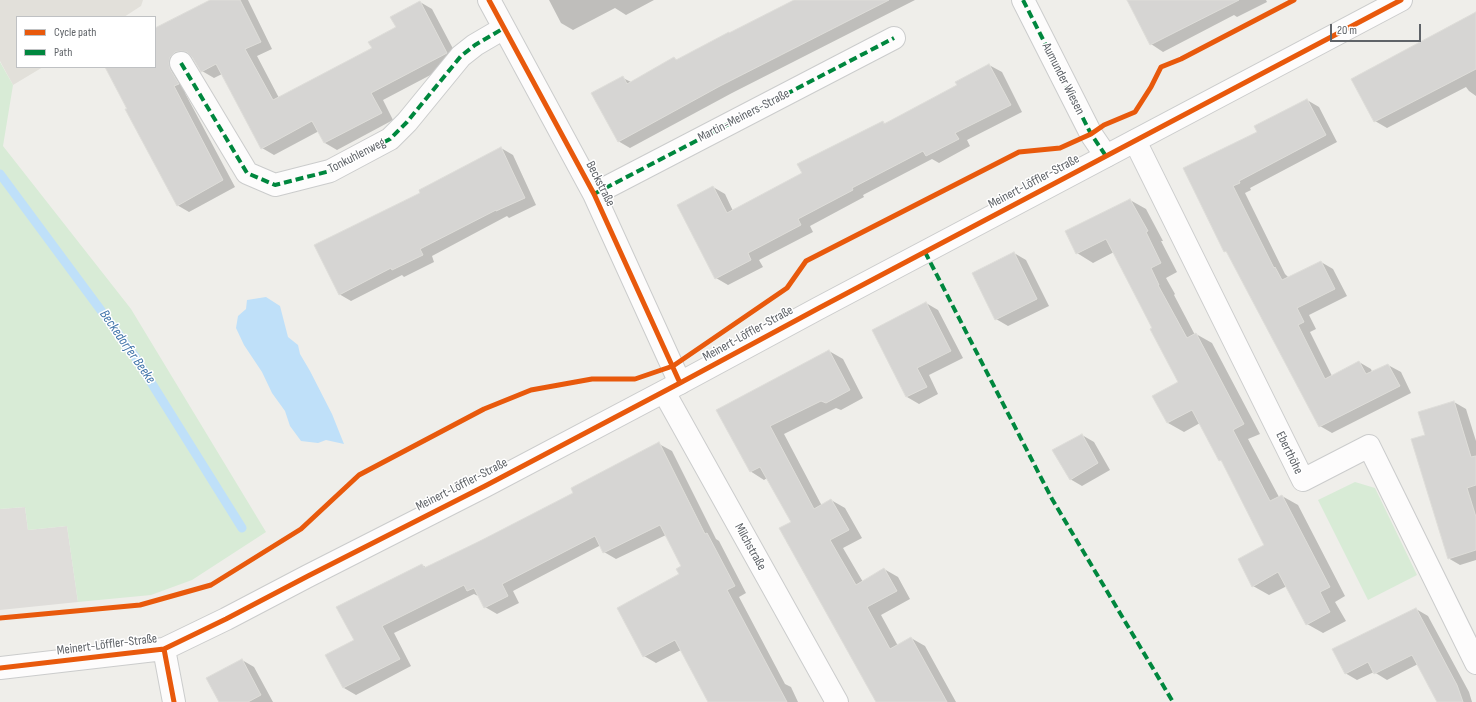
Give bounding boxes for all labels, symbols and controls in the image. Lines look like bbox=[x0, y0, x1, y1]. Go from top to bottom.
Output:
legend bbox=[16, 16, 156, 68]
scale bar bbox=[1332, 16, 1423, 42]
text: 20 m bbox=[1337, 23, 1357, 38]
text: Cycle path bbox=[54, 25, 96, 40]
street label: Aumunder Wiesen bbox=[1038, 41, 1088, 117]
text: Path bbox=[54, 45, 72, 60]
street label: Martin-Meiners-Straße bbox=[695, 86, 793, 146]
street label: Tonkuhlenweg bbox=[326, 135, 388, 177]
street label: Meinert-Löffler-Straße bbox=[986, 151, 1082, 213]
street label: Beckstraße bbox=[582, 159, 618, 209]
street label: Meinert-Löffler-Straße bbox=[700, 303, 796, 365]
water label: Beckedorfer Beeke bbox=[95, 307, 159, 387]
street label: Eberthöhe bbox=[1272, 429, 1306, 477]
street label: Meinert-Löffler-Straße bbox=[413, 455, 511, 515]
street label: Milchstraße bbox=[731, 521, 769, 573]
street label: Meinert-Löffler-Straße bbox=[56, 631, 158, 659]

